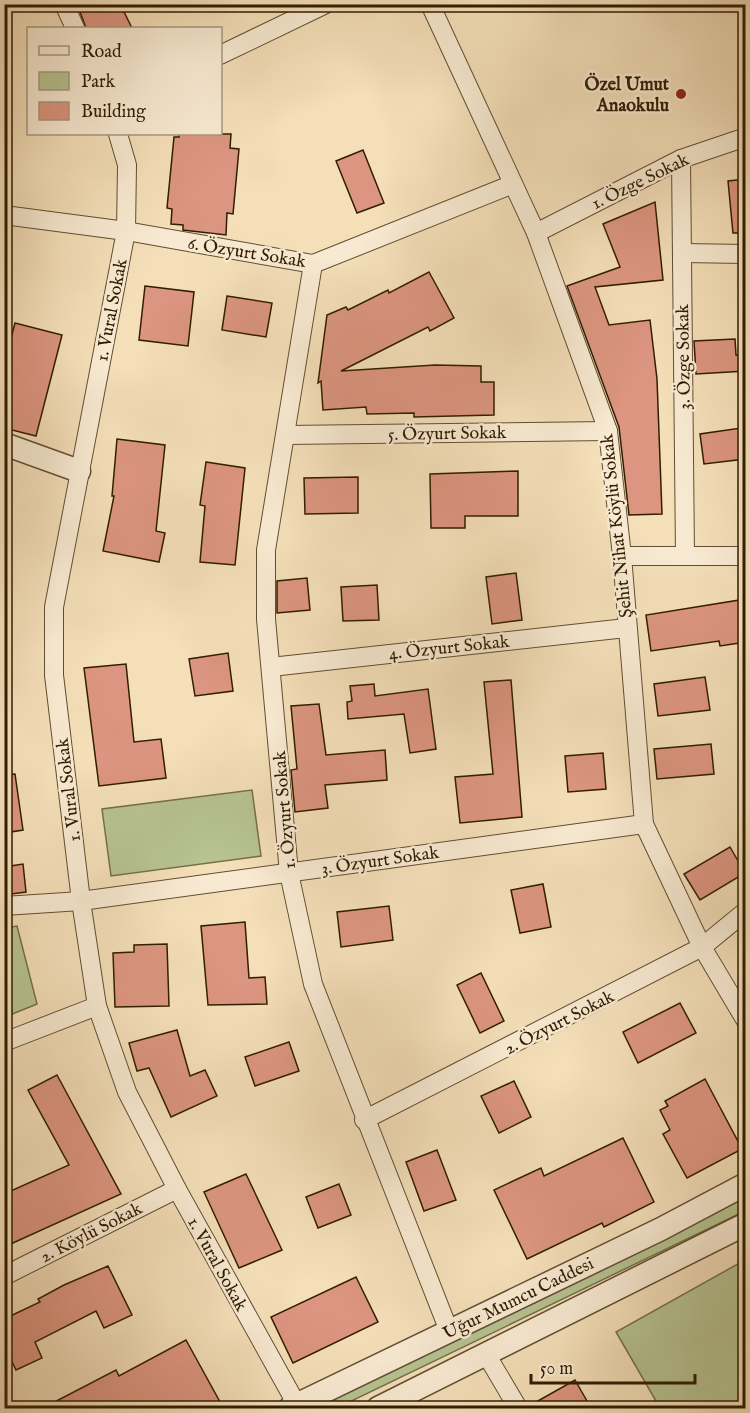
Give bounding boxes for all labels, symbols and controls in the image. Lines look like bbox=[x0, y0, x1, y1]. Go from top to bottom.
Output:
legend bbox=[27, 27, 222, 135]
text: Road bbox=[81, 41, 122, 64]
text: Park bbox=[81, 71, 116, 94]
place label: Özel Umut Anaokulu bbox=[585, 72, 670, 118]
marker: Özel Umut Anaokulu bbox=[674, 87, 688, 101]
text: Building bbox=[81, 101, 146, 124]
street label: 1. Özge Sokak bbox=[588, 148, 693, 216]
street label: 6. Özyurt Sokak bbox=[186, 232, 308, 274]
street label: 1. Vural Sokak bbox=[91, 257, 134, 364]
street label: 3. Özge Sokak bbox=[671, 304, 697, 410]
street label: 5. Özyurt Sokak bbox=[388, 421, 507, 447]
street label: Şehit Nihat Köylü Sokak bbox=[596, 432, 639, 619]
street label: 4. Özyurt Sokak bbox=[388, 630, 511, 666]
street label: 1. Vural Sokak bbox=[52, 736, 87, 843]
street label: 1. Özyurt Sokak bbox=[268, 749, 302, 870]
street label: 3. Özyurt Sokak bbox=[320, 841, 441, 881]
street label: 2. Özyurt Sokak bbox=[500, 985, 619, 1061]
street label: 2. Köylü Sokak bbox=[37, 1198, 147, 1269]
street label: 1. Vural Sokak bbox=[181, 1214, 252, 1316]
street label: Uğur Mumcu Caddesi bbox=[439, 1253, 598, 1346]
scale bar bbox=[531, 1347, 694, 1385]
text: 50 m bbox=[540, 1358, 573, 1381]

